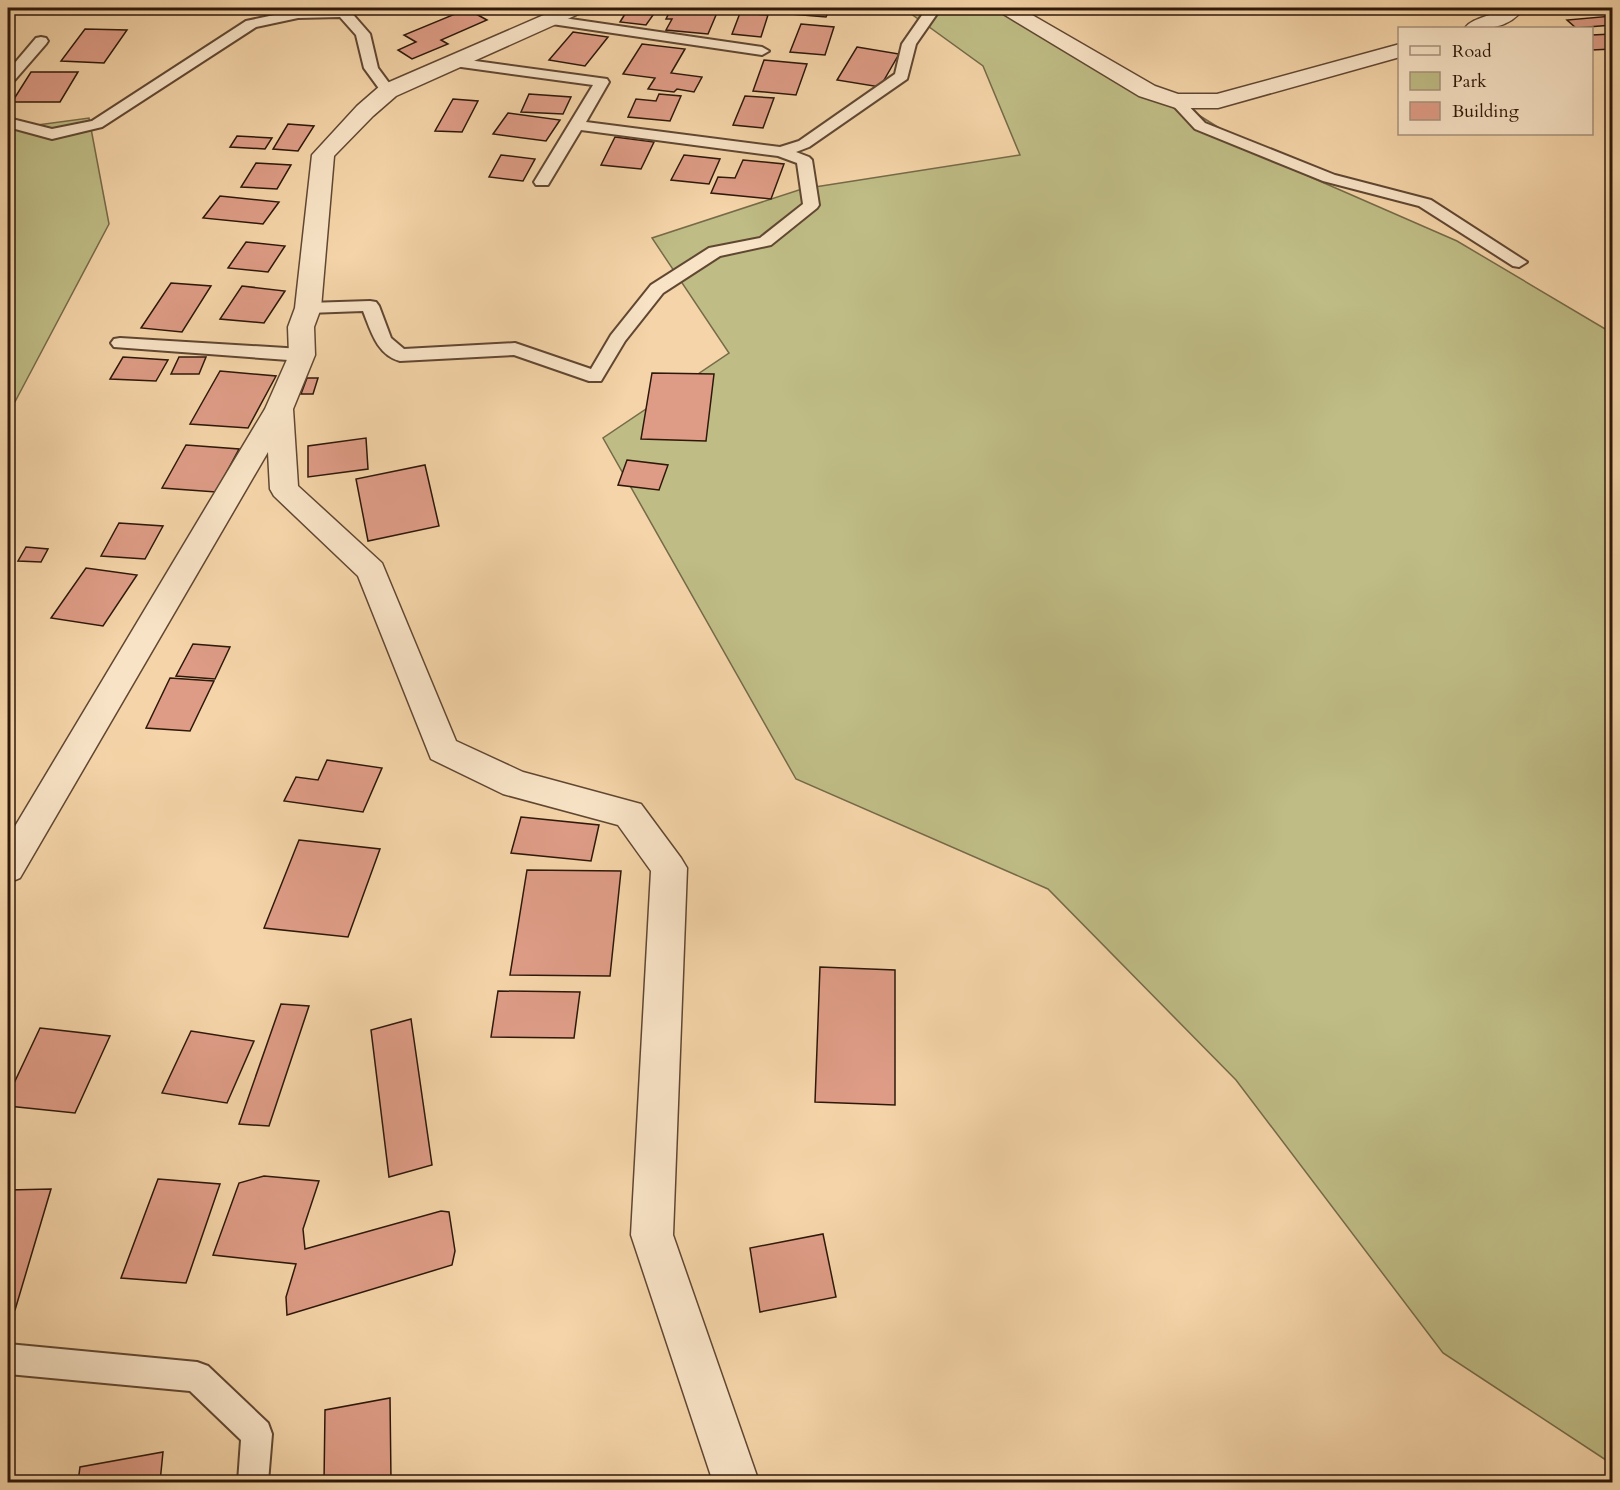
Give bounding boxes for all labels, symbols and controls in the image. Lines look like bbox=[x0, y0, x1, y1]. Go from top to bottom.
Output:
legend bbox=[1398, 27, 1593, 135]
text: Road bbox=[1452, 39, 1492, 64]
text: Park bbox=[1452, 69, 1487, 94]
text: Building bbox=[1452, 99, 1520, 124]

